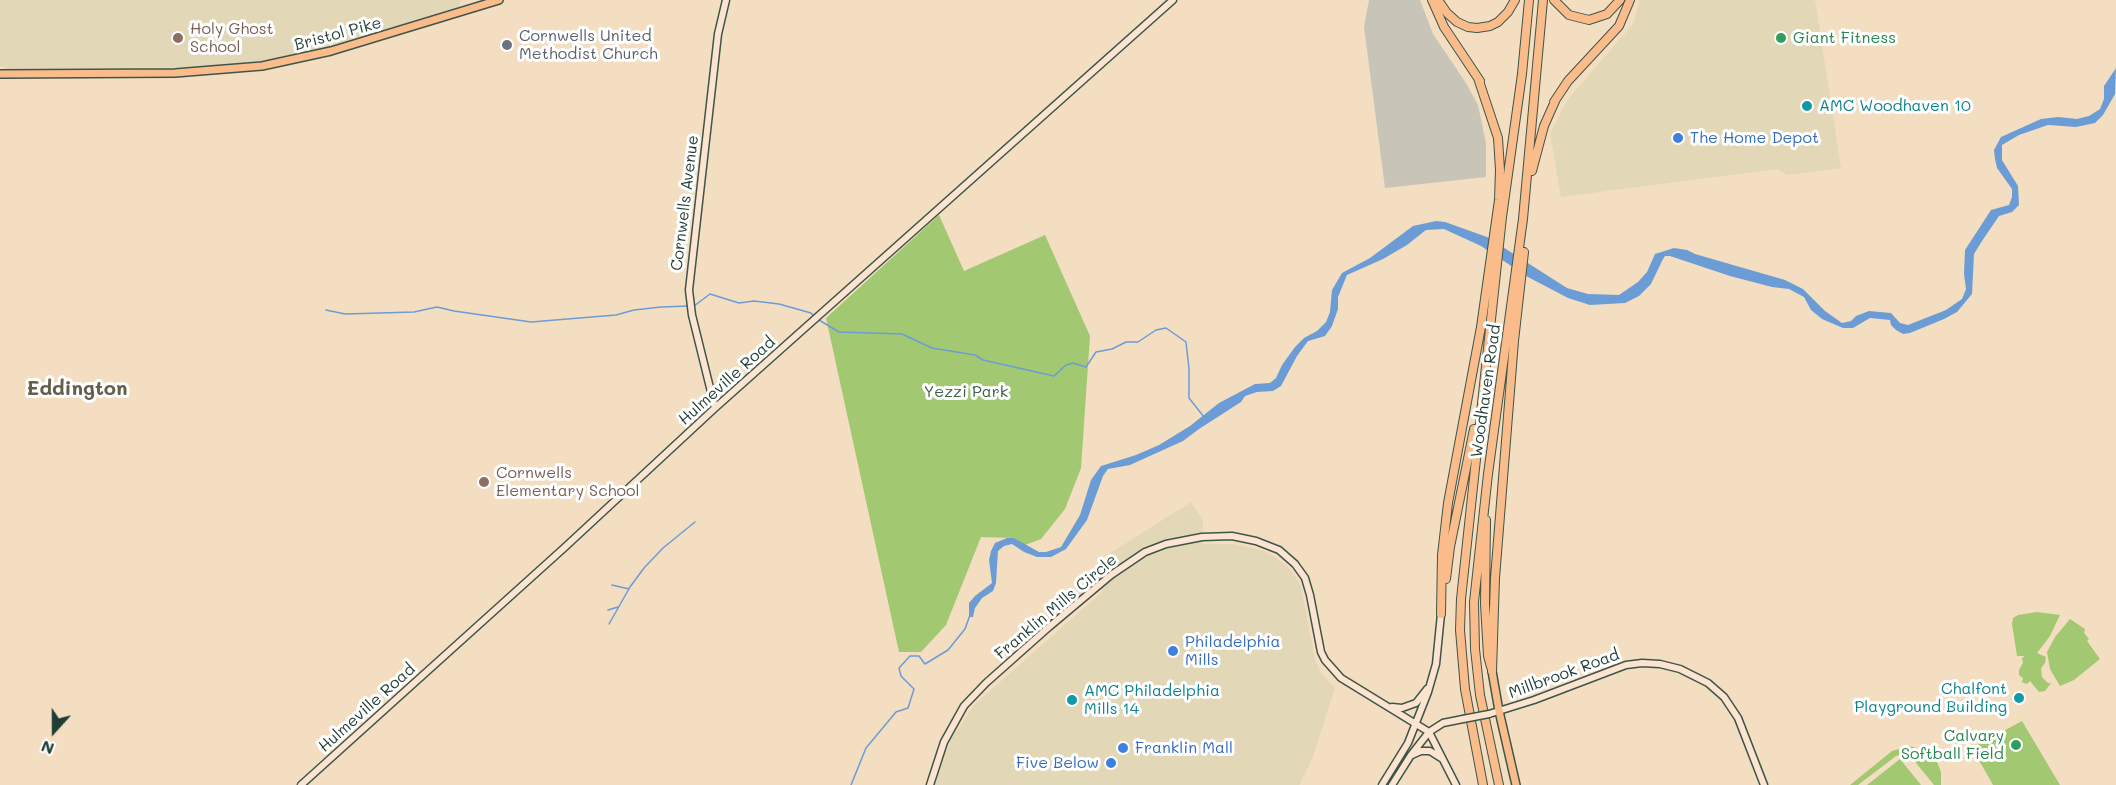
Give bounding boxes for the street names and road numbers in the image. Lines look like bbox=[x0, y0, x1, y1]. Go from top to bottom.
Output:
street label: Bristol Pike bbox=[292, 13, 384, 55]
street label: Cornwells Avenue bbox=[667, 134, 703, 272]
street label: Woodhaven Road bbox=[1467, 323, 1505, 459]
street label: Hulmeville Road bbox=[675, 333, 779, 429]
street label: Franklin Mills Circle bbox=[991, 550, 1121, 664]
street label: Millbrook Road bbox=[1506, 645, 1622, 703]
street label: Hulmeville Road bbox=[315, 660, 419, 756]

